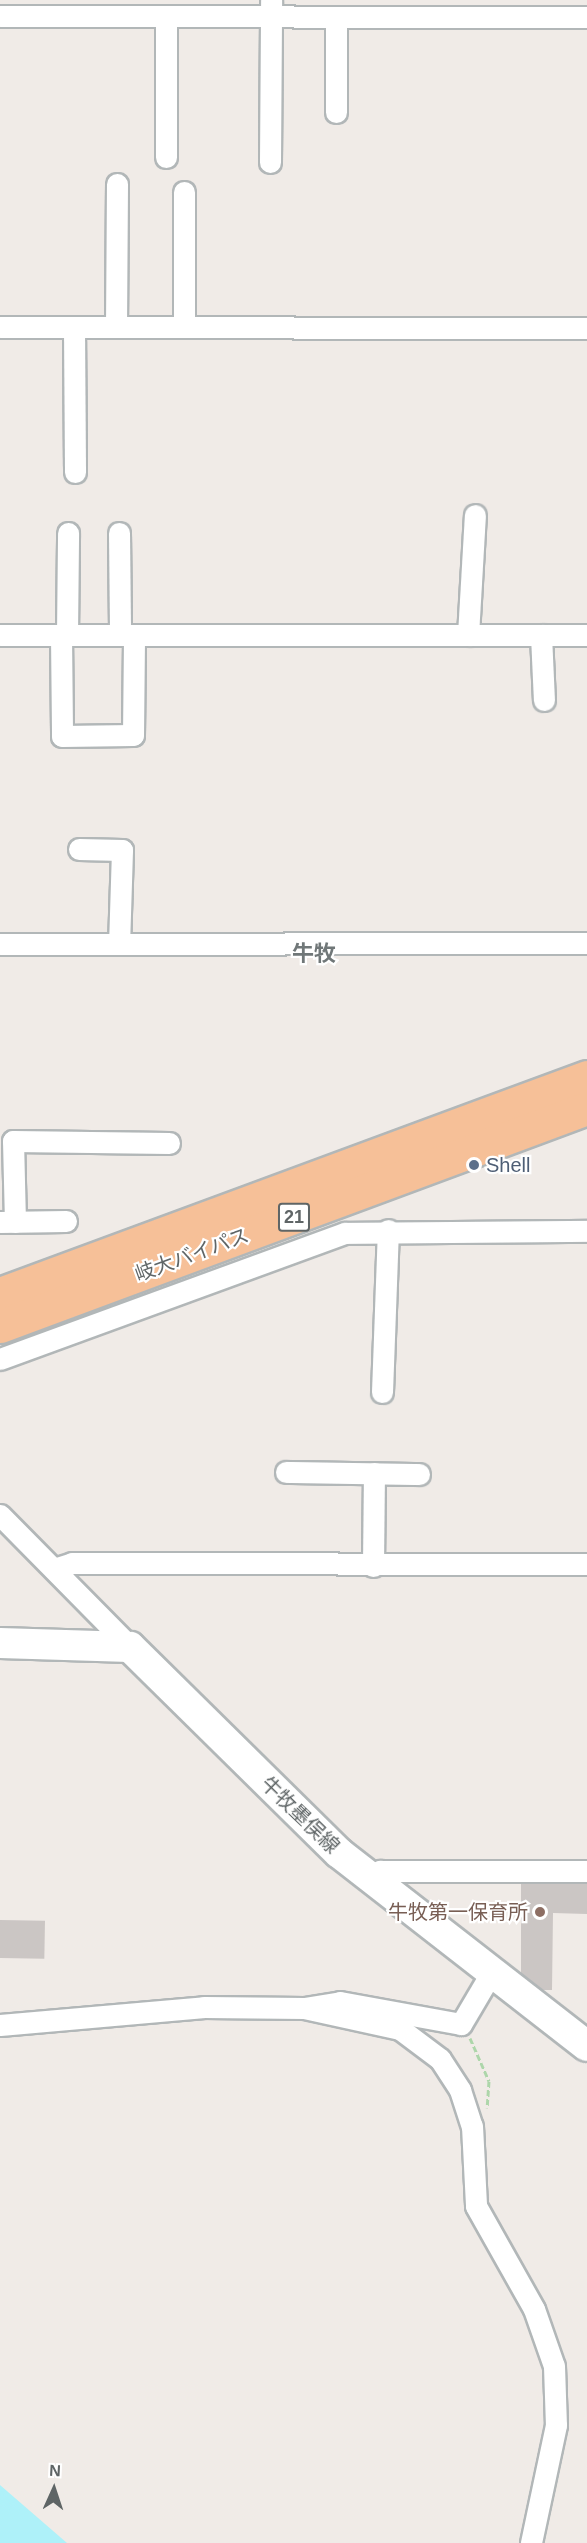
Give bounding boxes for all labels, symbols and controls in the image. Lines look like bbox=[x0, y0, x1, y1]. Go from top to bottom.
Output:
district label: 牛牧 bbox=[292, 941, 336, 967]
place label: Shell bbox=[486, 1153, 530, 1177]
marker: Shell bbox=[467, 1158, 481, 1172]
road number: 21 bbox=[278, 1202, 310, 1232]
street label: 岐大バイパス bbox=[132, 1223, 252, 1287]
street label: 牛牧墨俣線 bbox=[256, 1772, 344, 1858]
place label: 牛牧第一保育所 bbox=[388, 1900, 528, 1924]
marker: 牛牧第一保育所 bbox=[533, 1905, 547, 1919]
north arrow bbox=[24, 2459, 84, 2519]
text: N bbox=[49, 2462, 61, 2479]

